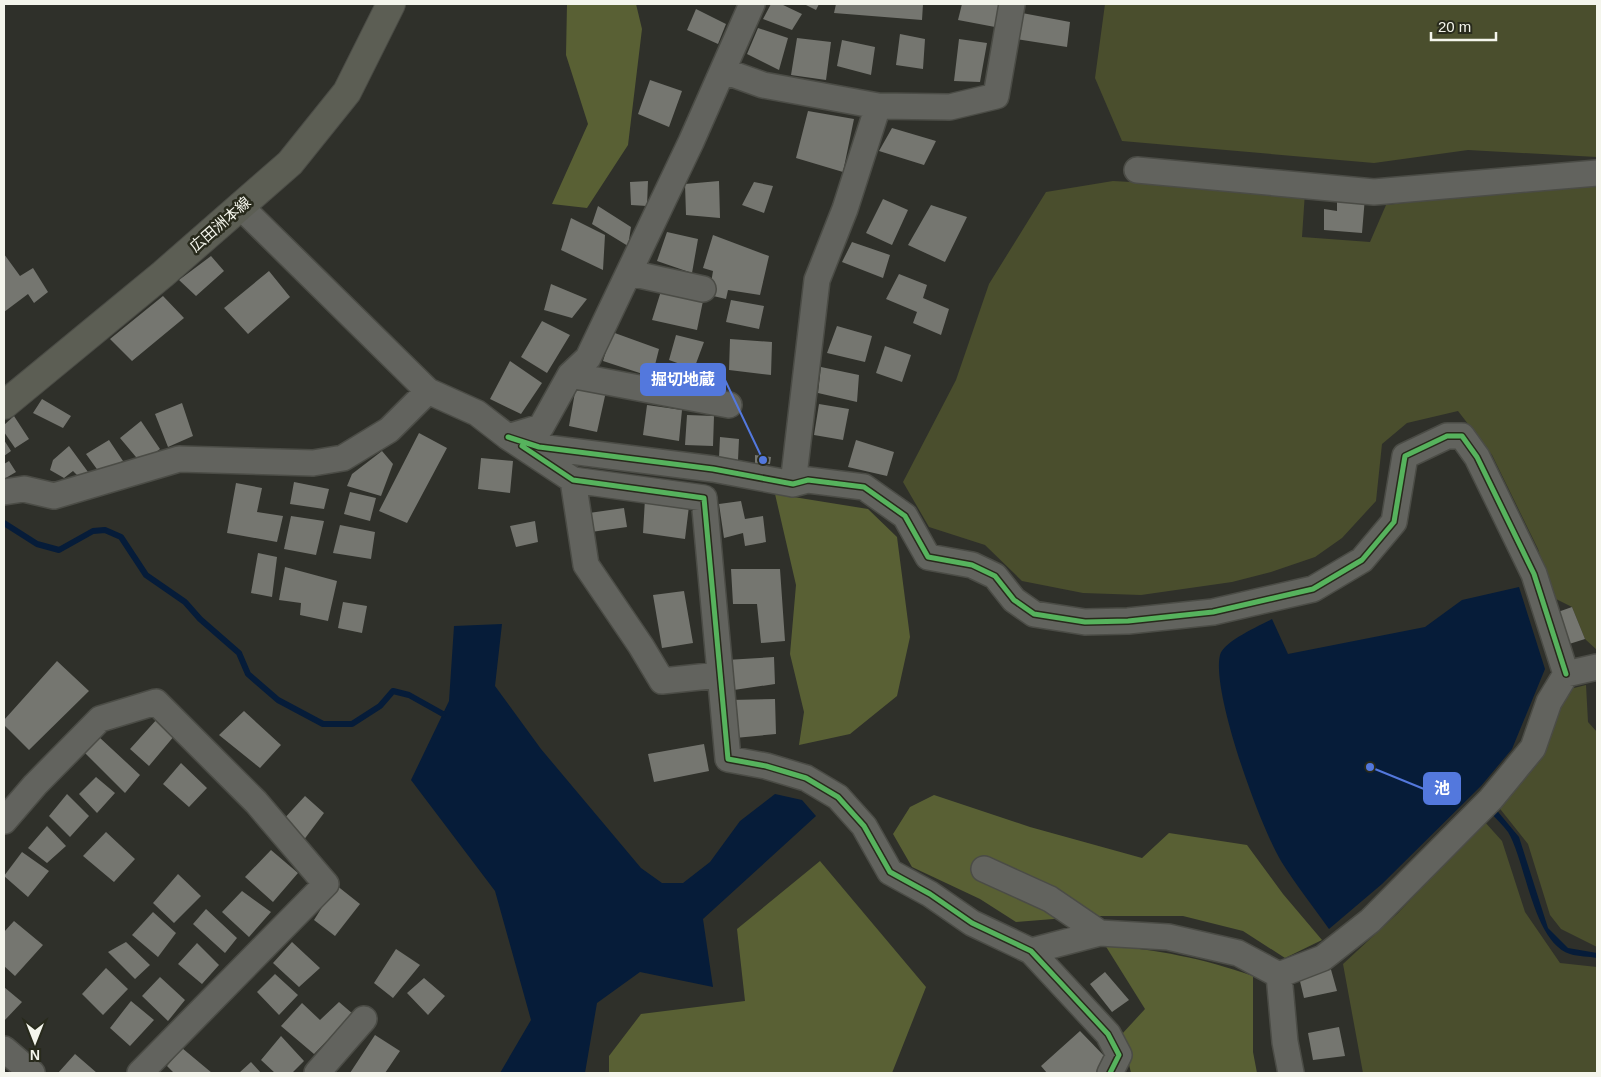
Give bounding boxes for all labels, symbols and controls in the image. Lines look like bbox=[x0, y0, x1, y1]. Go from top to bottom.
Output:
scale bar bbox=[1431, 10, 1496, 42]
text: 20 m bbox=[1438, 18, 1471, 35]
street label: 広田洲本線 bbox=[186, 193, 254, 255]
callout: 掘切地蔵 bbox=[641, 364, 725, 395]
text: 掘切地蔵 bbox=[651, 371, 715, 388]
callout: 池 bbox=[1424, 773, 1460, 804]
text: 池 bbox=[1434, 780, 1450, 797]
north arrow bbox=[10, 1017, 60, 1067]
text: N bbox=[30, 1047, 40, 1063]

